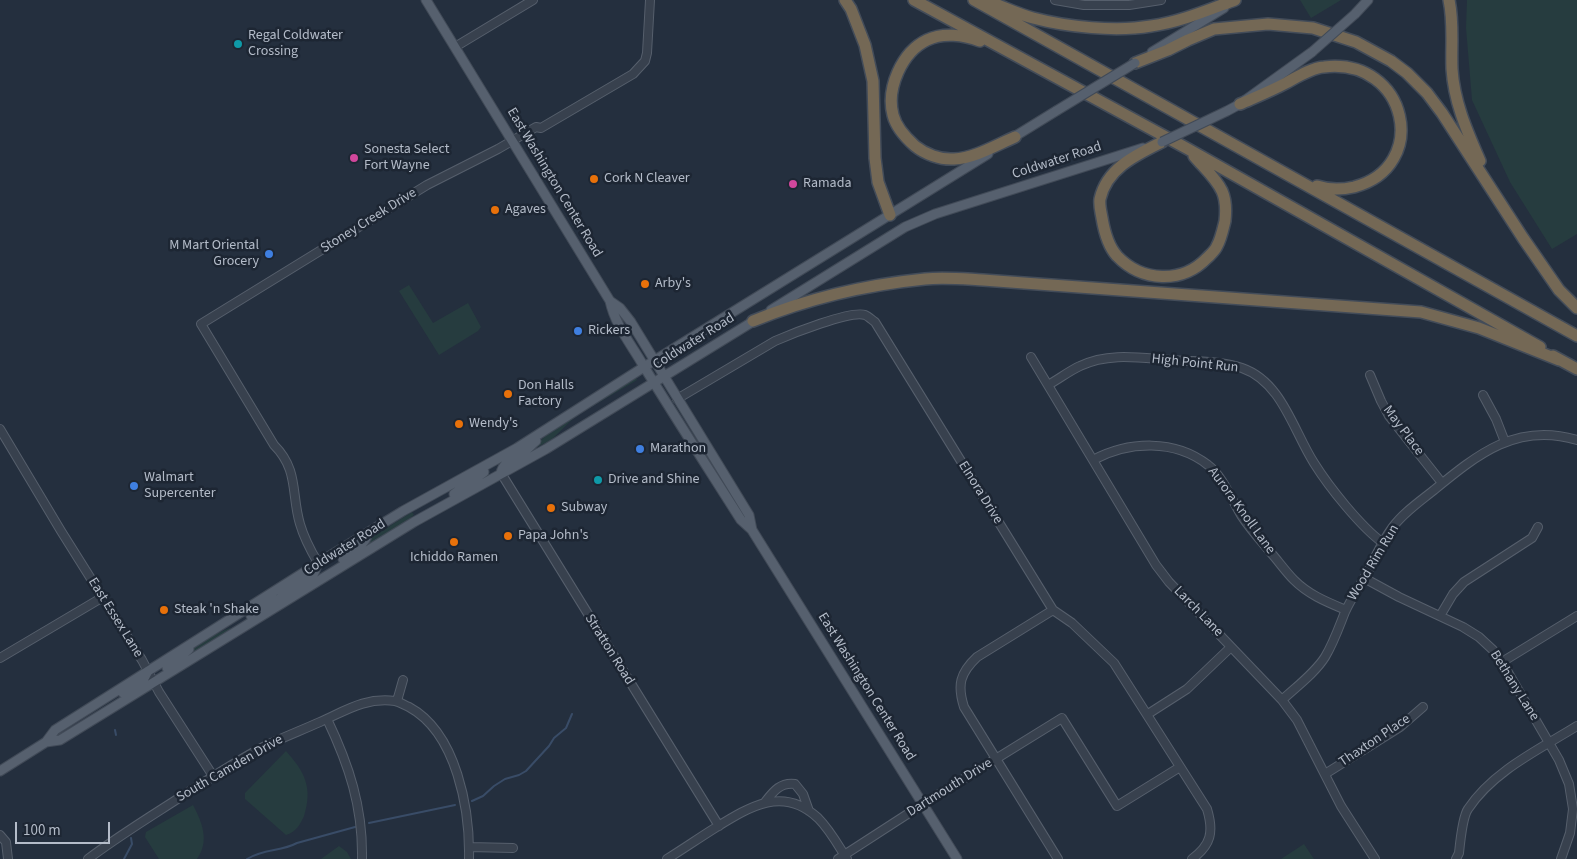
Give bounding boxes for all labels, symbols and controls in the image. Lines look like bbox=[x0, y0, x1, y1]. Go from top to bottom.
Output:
place label: Regal Coldwater Crossing bbox=[248, 28, 343, 60]
marker: Regal Coldwater Crossing bbox=[232, 38, 244, 50]
street label: East Washington Center Road bbox=[503, 105, 605, 261]
street label: Coldwater Road bbox=[1010, 139, 1104, 183]
place label: Sonesta Select Fort Wayne bbox=[364, 142, 449, 174]
marker: Sonesta Select Fort Wayne bbox=[348, 152, 360, 164]
place label: Cork N Cleaver bbox=[604, 171, 690, 187]
marker: Cork N Cleaver bbox=[588, 173, 600, 185]
place label: Ramada bbox=[803, 176, 851, 192]
marker: Ramada bbox=[787, 178, 799, 190]
street label: Stoney Creek Drive bbox=[318, 185, 420, 257]
place label: Agaves bbox=[505, 202, 546, 218]
marker: Agaves bbox=[489, 204, 501, 216]
place label: M Mart Oriental Grocery bbox=[169, 238, 259, 270]
marker: M Mart Oriental Grocery bbox=[263, 248, 275, 260]
place label: Arby's bbox=[655, 276, 691, 292]
marker: Arby's bbox=[639, 278, 651, 290]
street label: Coldwater Road bbox=[650, 310, 738, 374]
place label: Rickers bbox=[588, 323, 630, 339]
marker: Rickers bbox=[572, 325, 584, 337]
street label: High Point Run bbox=[1151, 351, 1239, 377]
place label: Don Halls Factory bbox=[518, 378, 574, 411]
marker: Don Halls Factory bbox=[502, 388, 514, 400]
street label: May Place bbox=[1379, 403, 1427, 459]
place label: Wendy's bbox=[469, 416, 518, 432]
marker: Wendy's bbox=[453, 418, 465, 430]
place label: Marathon bbox=[650, 441, 706, 457]
marker: Marathon bbox=[634, 443, 646, 455]
street label: Elnora Drive bbox=[954, 458, 1006, 528]
street label: Aurora Knoll Lane bbox=[1204, 464, 1278, 558]
place label: Walmart Supercenter bbox=[144, 470, 216, 502]
place label: Drive and Shine bbox=[608, 472, 700, 488]
marker: Drive and Shine bbox=[592, 474, 604, 486]
marker: Walmart Supercenter bbox=[128, 480, 140, 492]
place label: Subway bbox=[561, 500, 607, 516]
marker: Subway bbox=[545, 502, 557, 514]
street label: Coldwater Road bbox=[301, 516, 389, 580]
street label: Wood Rim Run bbox=[1345, 522, 1403, 604]
place label: Papa John's bbox=[518, 528, 588, 544]
marker: Papa John's bbox=[502, 530, 514, 542]
marker: Ichiddo Ramen bbox=[448, 536, 460, 548]
place label: Ichiddo Ramen bbox=[410, 550, 498, 566]
street label: East Essex Lane bbox=[84, 575, 146, 661]
street label: Larch Lane bbox=[1170, 583, 1226, 641]
place label: Steak 'n Shake bbox=[174, 602, 259, 618]
marker: Steak 'n Shake bbox=[158, 604, 170, 616]
street label: East Washington Center Road bbox=[813, 610, 919, 764]
street label: Stratton Road bbox=[581, 611, 637, 689]
street label: Bethany Lane bbox=[1486, 648, 1542, 724]
street label: Thaxton Place bbox=[1336, 711, 1414, 771]
street label: South Camden Drive bbox=[174, 732, 286, 806]
street label: Dartmouth Drive bbox=[904, 755, 996, 821]
scale bar bbox=[18, 812, 112, 844]
text: 100 m bbox=[23, 820, 61, 841]

